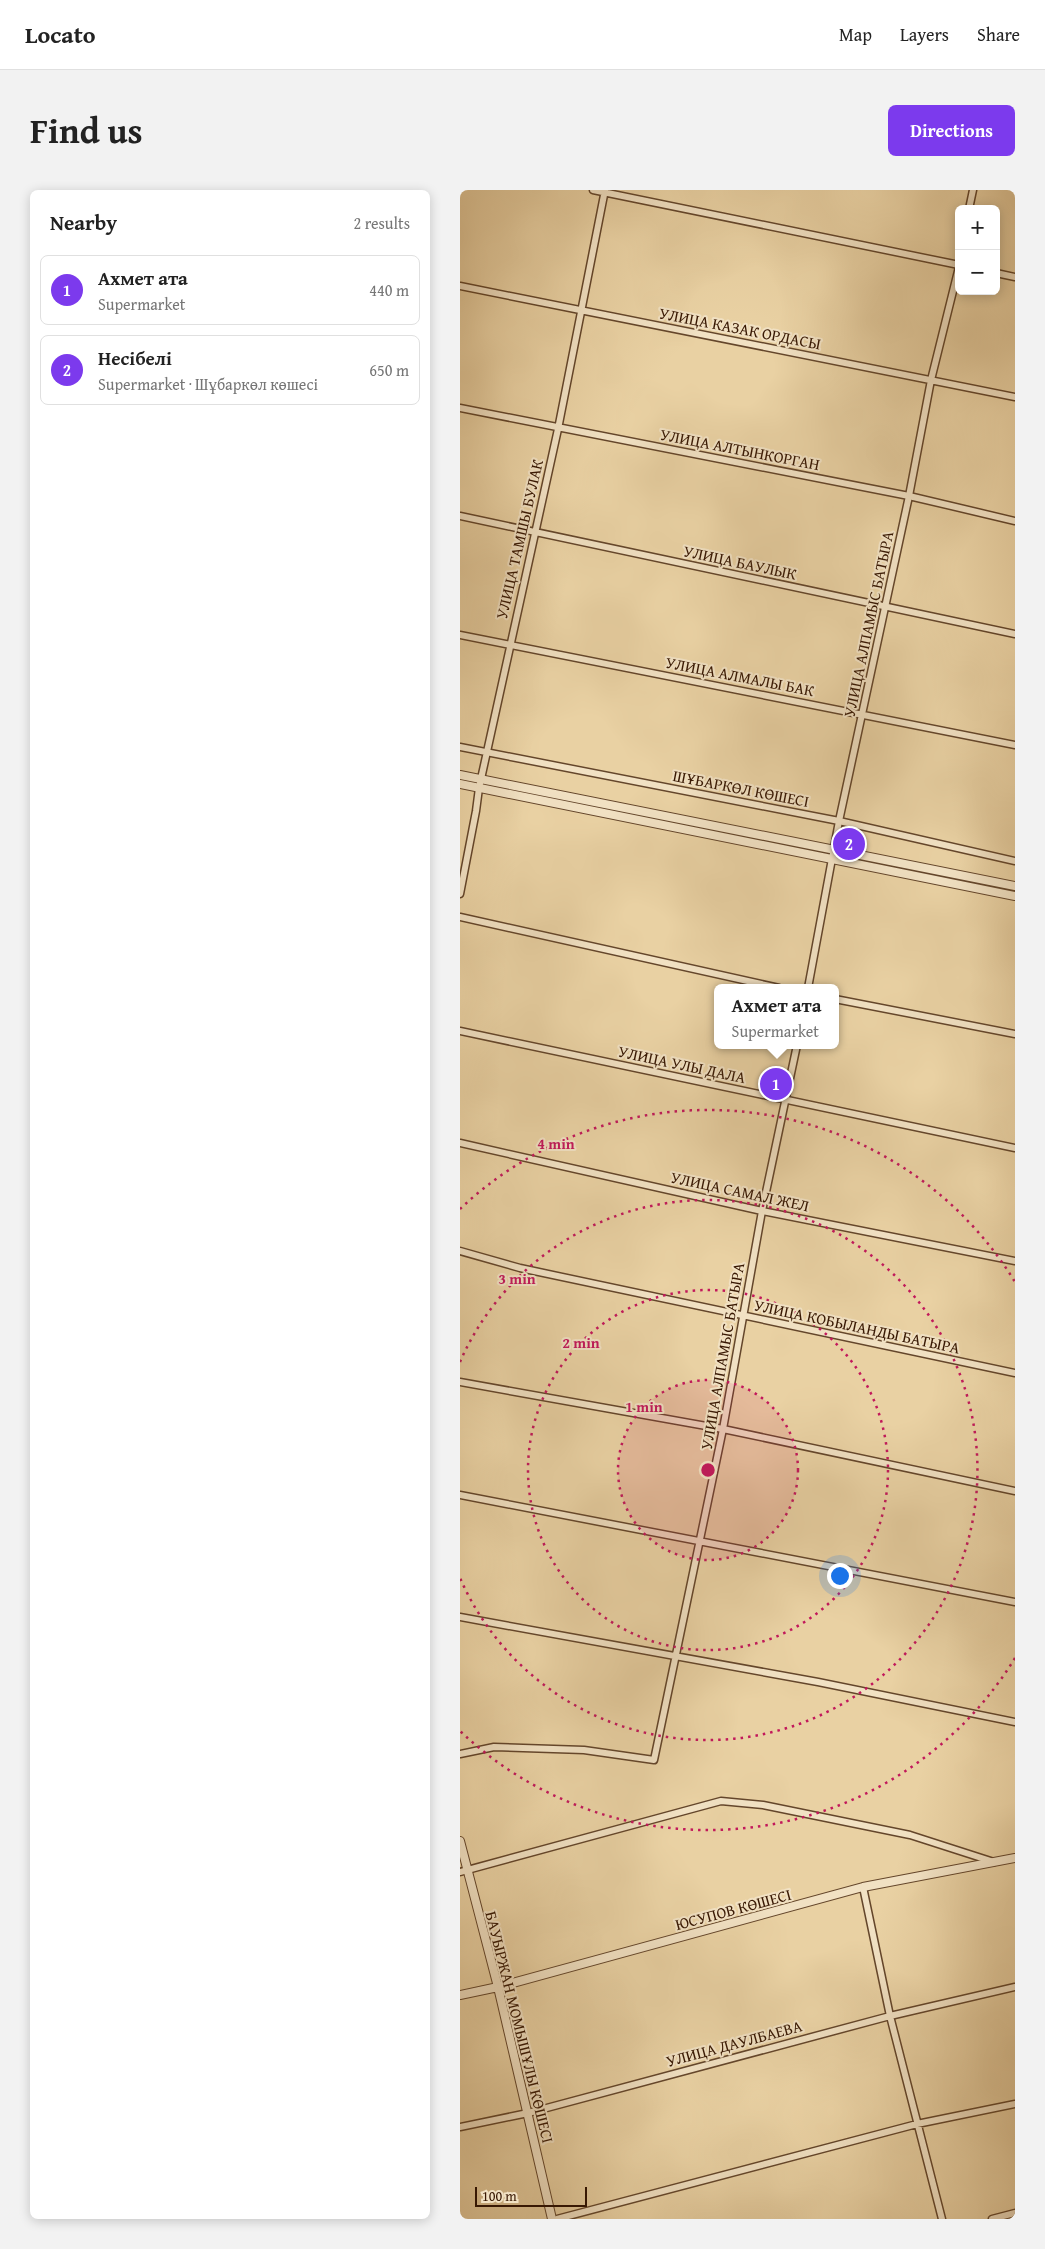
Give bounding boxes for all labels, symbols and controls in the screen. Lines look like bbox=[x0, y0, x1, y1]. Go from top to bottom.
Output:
text: Locato bbox=[25, 17, 96, 52]
text: Map bbox=[839, 21, 872, 48]
text: Layers bbox=[900, 21, 949, 48]
text: Share bbox=[977, 21, 1020, 48]
text: Find us bbox=[30, 105, 143, 156]
button: Directions bbox=[888, 105, 1015, 156]
map controls bbox=[955, 205, 1000, 295]
button: + bbox=[955, 205, 1000, 250]
text: Nearby bbox=[50, 207, 117, 238]
text: 2 results bbox=[353, 211, 410, 235]
button: − bbox=[955, 250, 1000, 295]
text: Ахмет ата bbox=[98, 264, 188, 292]
text: 1 bbox=[63, 278, 71, 302]
text: 440 m bbox=[369, 278, 409, 302]
text: Supermarket bbox=[98, 292, 185, 316]
street label: УЛИЦА КАЗАК ОРДАСЫ bbox=[657, 301, 823, 355]
text: Несібелі bbox=[98, 344, 172, 372]
text: 2 bbox=[63, 358, 71, 382]
text: 650 m bbox=[369, 358, 409, 382]
text: Supermarket · Шұбаркөл көшесі bbox=[98, 372, 318, 396]
street label: УЛИЦА АЛТЫНКОРГАН bbox=[658, 422, 822, 476]
street label: УЛИЦА ТАМШЫ БУЛАК bbox=[489, 457, 549, 621]
street label: УЛИЦА АЛПАМЫС БАТЫРА bbox=[837, 528, 900, 719]
street label: УЛИЦА БАУЛЫК bbox=[681, 538, 799, 586]
street label: УЛИЦА АЛМАЛЫ БАК bbox=[664, 650, 817, 702]
street label: ШҰБАРКӨЛ КӨШЕСІ bbox=[671, 763, 811, 813]
pin: 2 bbox=[833, 825, 865, 863]
popup bbox=[714, 984, 839, 1049]
text: Ахмет ата bbox=[732, 991, 821, 1019]
text: Supermarket bbox=[732, 1019, 819, 1043]
street label: УЛИЦА УЛЫ ДАЛА bbox=[616, 1039, 748, 1089]
pin: 1 bbox=[760, 1065, 792, 1103]
text: 4 min bbox=[537, 1133, 575, 1154]
street label: УЛИЦА САМАЛ ЖЕЛ bbox=[669, 1165, 811, 1217]
street label: УЛИЦА АЛПАМЫС БАТЫРА bbox=[694, 1260, 750, 1451]
text: 3 min bbox=[498, 1268, 536, 1289]
street label: УЛИЦА КОБЫЛАНДЫ БАТЫРА bbox=[752, 1292, 963, 1360]
text: 2 min bbox=[562, 1332, 600, 1353]
text: 1 min bbox=[625, 1396, 663, 1417]
centre of rings bbox=[699, 1461, 717, 1479]
your location bbox=[827, 1563, 853, 1589]
street label: ЮСУПОВ КӨШЕСІ bbox=[672, 1882, 794, 1936]
street label: БАУЫРЖАН МОМЫШҰЛЫ КӨШЕСІ bbox=[480, 1908, 561, 2146]
street label: УЛИЦА ДАУЛБАЕВА bbox=[663, 2013, 805, 2073]
scale bar bbox=[475, 2184, 588, 2207]
text: 100 m bbox=[482, 2186, 517, 2206]

